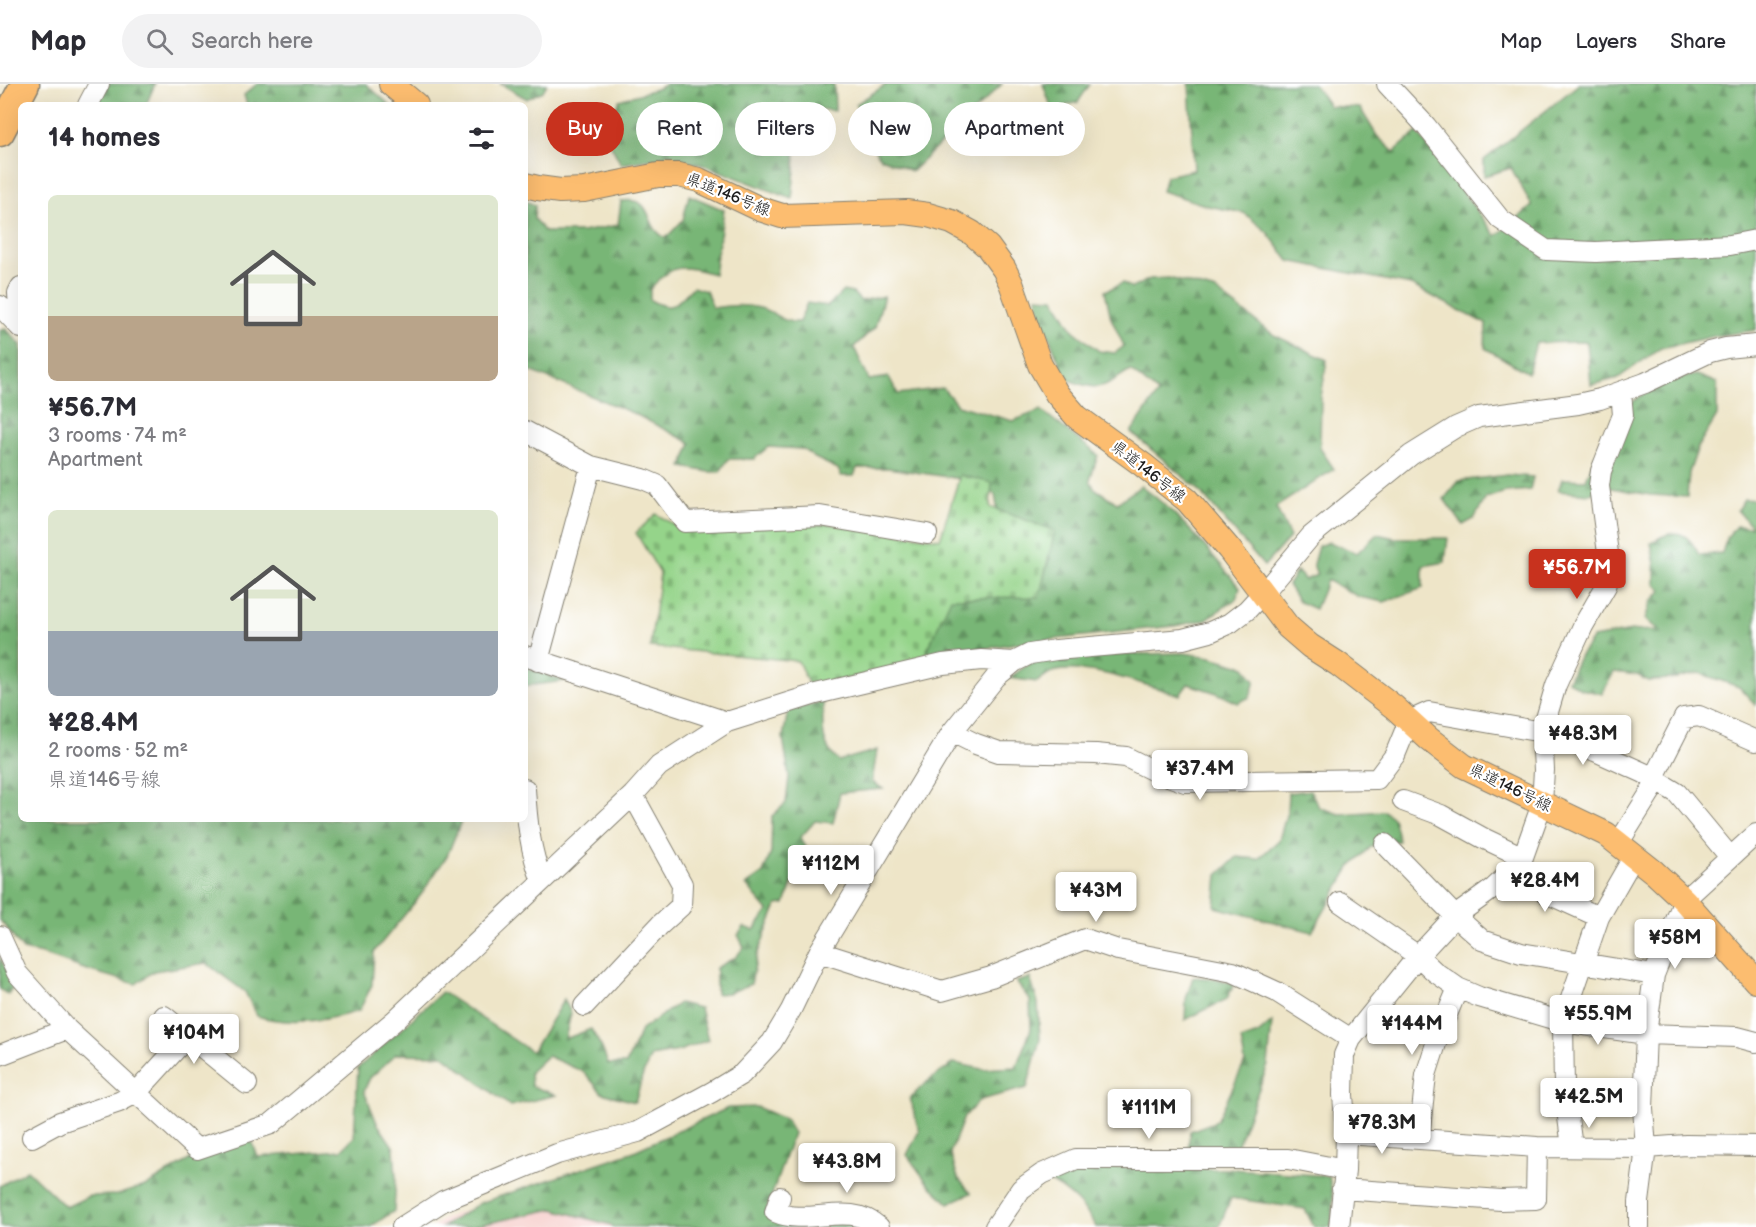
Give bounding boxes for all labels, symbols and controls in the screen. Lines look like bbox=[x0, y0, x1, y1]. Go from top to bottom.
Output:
search box bbox=[122, 14, 542, 68]
text: Map bbox=[30, 25, 86, 58]
icon: search bbox=[143, 25, 176, 58]
text: Search here bbox=[191, 28, 313, 55]
text: Map bbox=[1500, 29, 1542, 54]
text: Layers bbox=[1575, 29, 1637, 54]
text: Share bbox=[1670, 29, 1726, 54]
chip: Buy bbox=[546, 102, 624, 156]
chip: Rent bbox=[636, 102, 723, 156]
chip: Filters bbox=[735, 102, 836, 156]
chip: New bbox=[848, 102, 932, 156]
chip: Apartment bbox=[944, 102, 1085, 156]
icon: filters bbox=[465, 122, 498, 155]
text: 14 homes bbox=[48, 123, 160, 154]
street label: 県道146号線 bbox=[683, 169, 773, 221]
icon: home bbox=[219, 234, 327, 342]
text: ¥56.7M bbox=[48, 393, 137, 424]
text: 3 rooms · 74 m² bbox=[48, 424, 187, 448]
street label: 県道146号線 bbox=[1107, 437, 1189, 507]
text: Apartment bbox=[48, 448, 143, 472]
icon: home bbox=[219, 549, 327, 657]
pin: ¥56.7M bbox=[1528, 549, 1626, 600]
text: ¥56.7M bbox=[1543, 556, 1611, 580]
text: ¥28.4M bbox=[48, 708, 139, 739]
pin: ¥48.3M bbox=[1534, 715, 1632, 766]
text: ¥48.3M bbox=[1548, 722, 1618, 746]
text: 2 rooms · 52 m² bbox=[48, 739, 188, 763]
pin: ¥37.4M bbox=[1151, 750, 1249, 801]
text: ¥37.4M bbox=[1166, 757, 1234, 781]
street label: 県道146号線 bbox=[1466, 760, 1554, 816]
text: 県道146号線 bbox=[48, 768, 160, 792]
pin: ¥112M bbox=[789, 845, 873, 896]
text: ¥112M bbox=[802, 852, 860, 876]
pin: ¥28.4M bbox=[1496, 862, 1594, 913]
text: ¥28.4M bbox=[1510, 869, 1580, 893]
pin: ¥43M bbox=[1060, 872, 1132, 923]
text: ¥43M bbox=[1070, 879, 1123, 903]
pin: ¥58M bbox=[1639, 919, 1711, 970]
text: ¥58M bbox=[1648, 926, 1702, 950]
pin: ¥55.9M bbox=[1549, 995, 1647, 1046]
text: ¥55.9M bbox=[1564, 1002, 1632, 1026]
pin: ¥144M bbox=[1370, 1005, 1454, 1056]
text: ¥144M bbox=[1381, 1012, 1443, 1036]
pin: ¥104M bbox=[152, 1014, 236, 1065]
text: ¥104M bbox=[163, 1021, 225, 1045]
pin: ¥42.5M bbox=[1540, 1078, 1638, 1129]
text: ¥42.5M bbox=[1554, 1085, 1624, 1109]
pin: ¥111M bbox=[1107, 1089, 1191, 1140]
text: ¥111M bbox=[1122, 1096, 1176, 1120]
pin: ¥78.3M bbox=[1333, 1104, 1431, 1155]
text: ¥78.3M bbox=[1348, 1111, 1416, 1135]
pin: ¥43.8M bbox=[798, 1143, 896, 1194]
text: ¥43.8M bbox=[812, 1150, 882, 1174]

